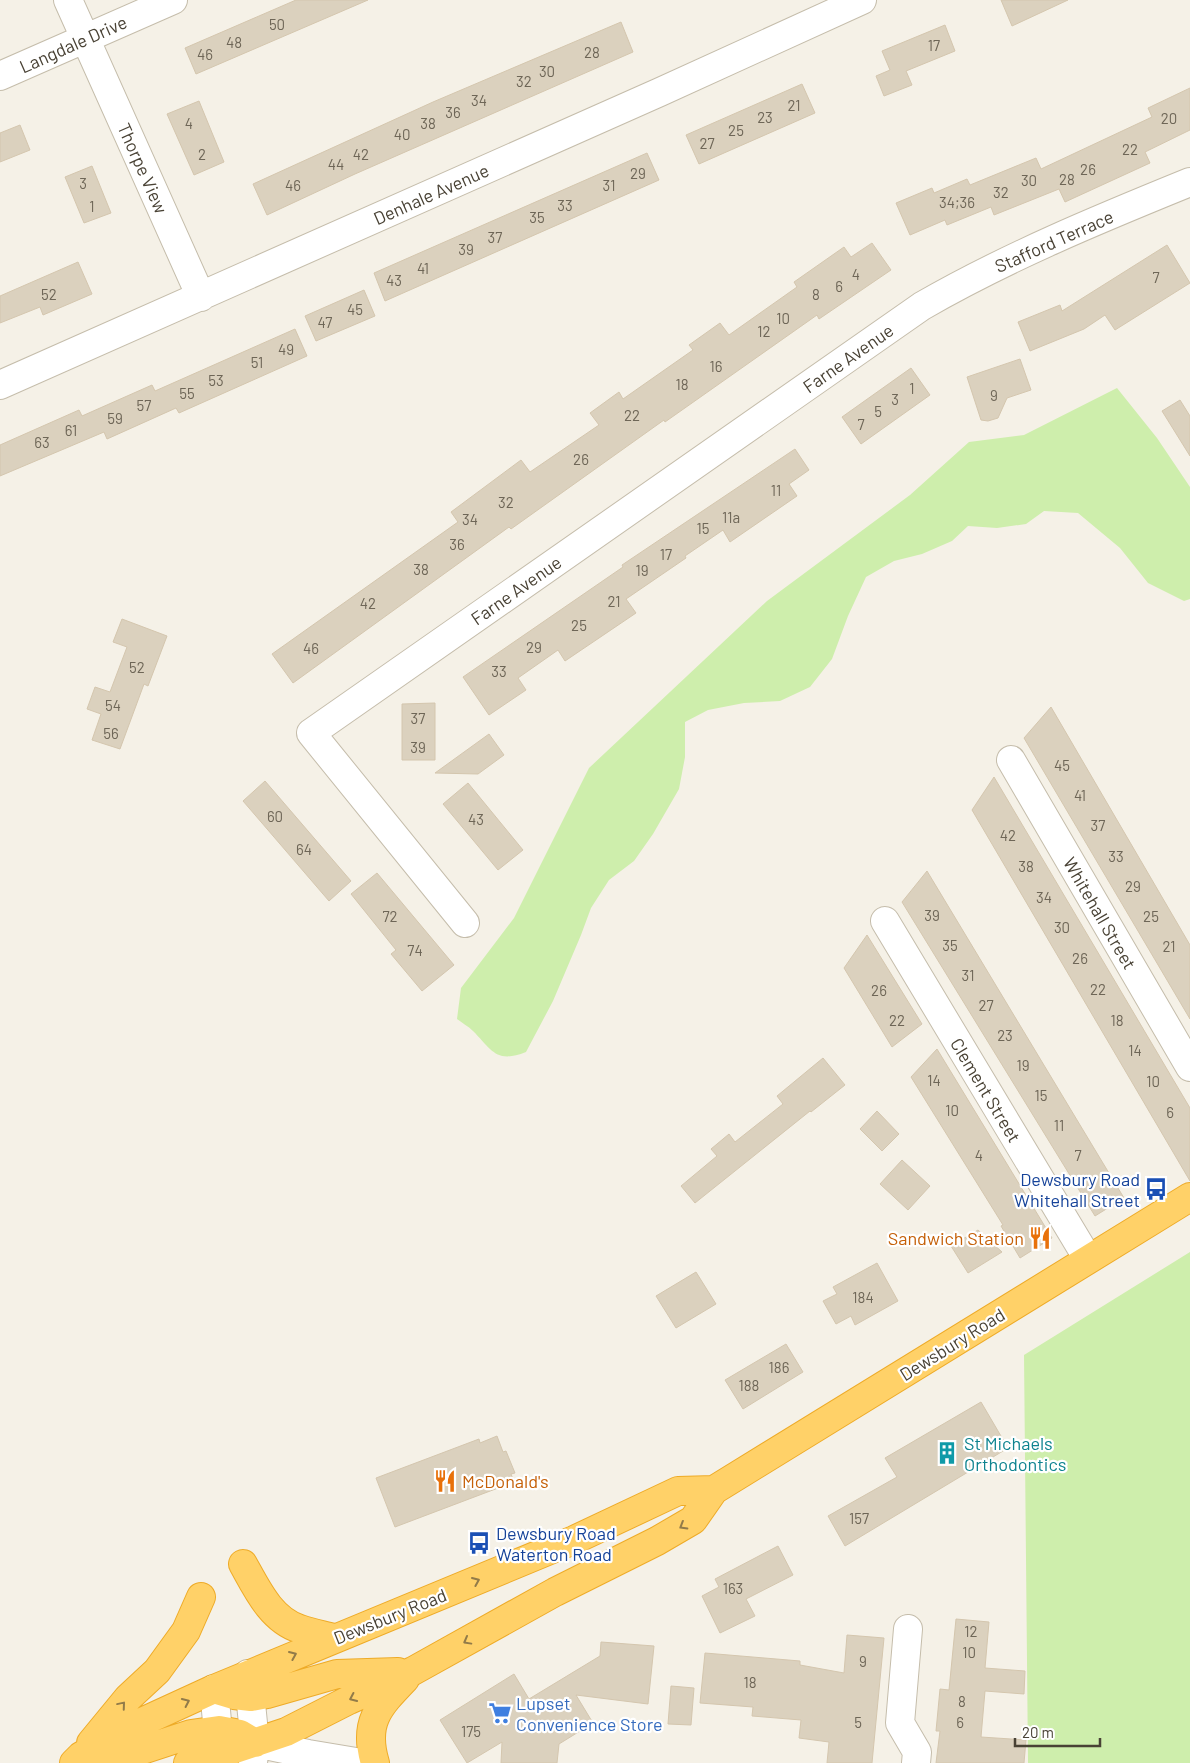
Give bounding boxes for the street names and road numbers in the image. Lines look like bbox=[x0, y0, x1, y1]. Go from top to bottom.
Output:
street label: Langdale Drive bbox=[16, 11, 130, 77]
street label: Thorpe View bbox=[113, 119, 173, 217]
street label: Denhale Avenue bbox=[370, 159, 492, 229]
street label: Stafford Terrace bbox=[991, 205, 1117, 277]
street label: Farne Avenue bbox=[799, 319, 897, 397]
street label: Farne Avenue bbox=[467, 551, 565, 629]
street label: Whitehall Street bbox=[1059, 853, 1141, 973]
street label: Clement Street bbox=[946, 1034, 1026, 1146]
street label: Dewsbury Road bbox=[895, 1303, 1009, 1385]
street label: Dewsbury Road bbox=[330, 1583, 450, 1649]

